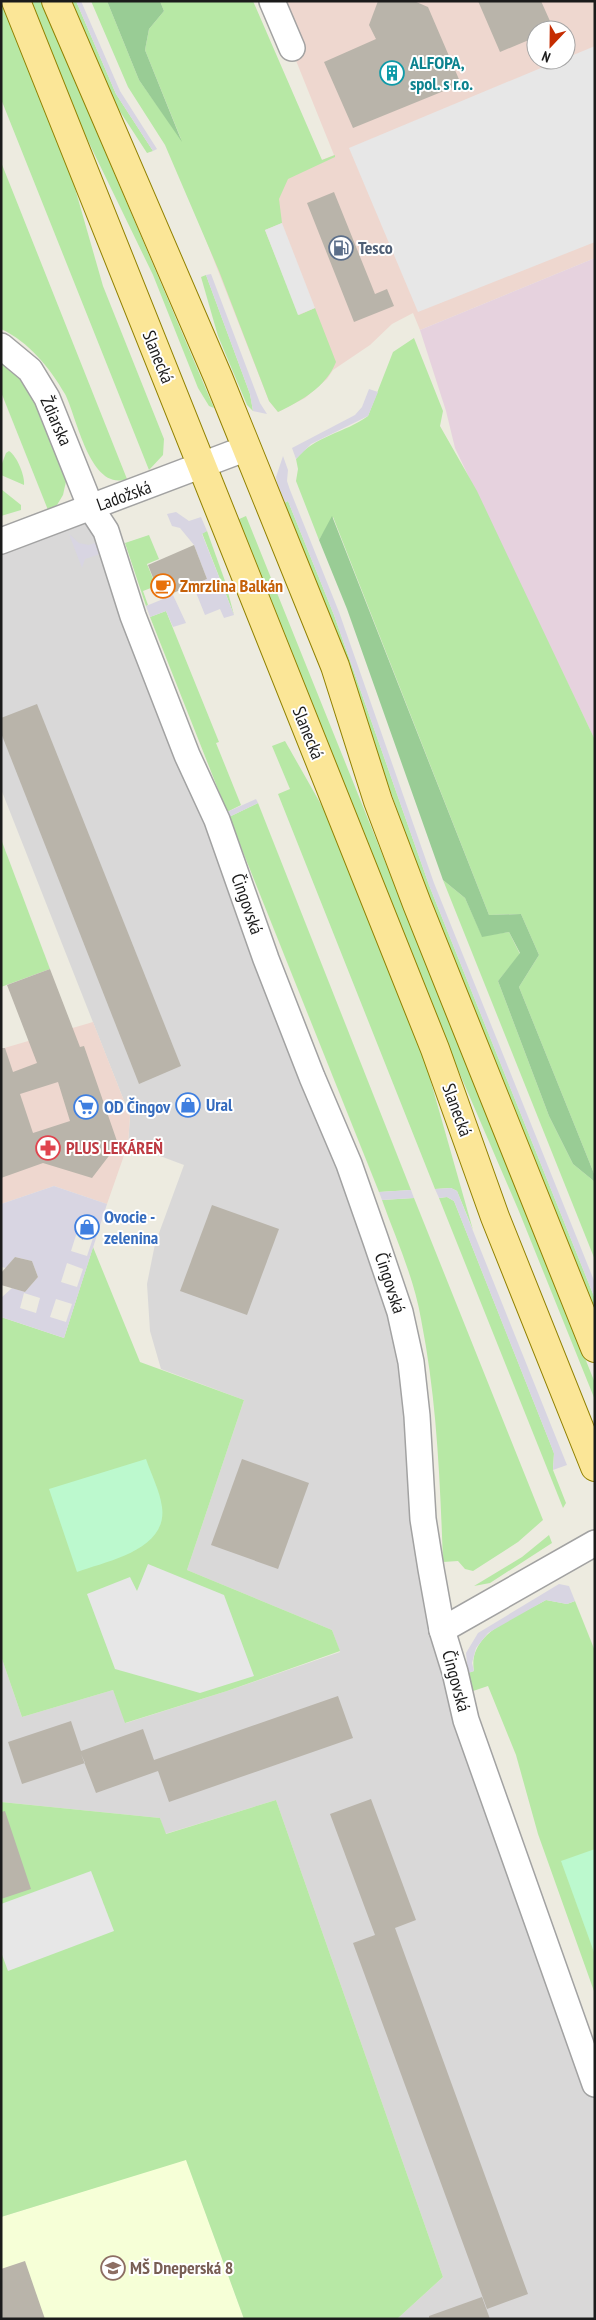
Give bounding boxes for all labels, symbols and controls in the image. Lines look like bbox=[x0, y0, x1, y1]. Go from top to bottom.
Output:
north arrow bbox=[526, 20, 576, 70]
text: N bbox=[539, 47, 553, 67]
place label: ALFOPA, spol. s r.o. bbox=[409, 51, 473, 95]
building icon: ALFOPA, spol. s r.o. bbox=[379, 60, 405, 86]
fuel station icon: Tesco bbox=[328, 235, 354, 261]
place label: Tesco bbox=[358, 236, 393, 259]
street label: Slanecká bbox=[138, 327, 179, 387]
street label: Ždiarska bbox=[35, 392, 78, 449]
street label: Ladožská bbox=[93, 475, 154, 516]
cafe icon: Zmrzlina Balkán bbox=[150, 573, 176, 599]
place label: Zmrzlina Balkán bbox=[180, 574, 283, 597]
street label: Slanecká bbox=[288, 703, 329, 763]
street label: Čingovská bbox=[226, 870, 269, 937]
street label: Slanecká bbox=[437, 1080, 478, 1140]
shop icon: Ural bbox=[175, 1092, 201, 1118]
place label: Ural bbox=[206, 1093, 233, 1116]
supermarket icon: OD Čingov bbox=[73, 1094, 99, 1120]
place label: OD Čingov bbox=[104, 1095, 171, 1118]
pharmacy icon: PLUS LEKÁREŇ bbox=[35, 1135, 61, 1161]
place label: PLUS LEKÁREŇ bbox=[66, 1136, 163, 1159]
place label: Ovocie - zelenina bbox=[104, 1205, 158, 1249]
shop icon: Ovocie - zelenina bbox=[74, 1214, 100, 1240]
street label: Čingovská bbox=[370, 1249, 411, 1316]
street label: Čingovská bbox=[437, 1648, 476, 1714]
school or university icon: MŠ Dneperská 8 bbox=[100, 2255, 126, 2281]
place label: MŠ Dneperská 8 bbox=[130, 2256, 233, 2279]

